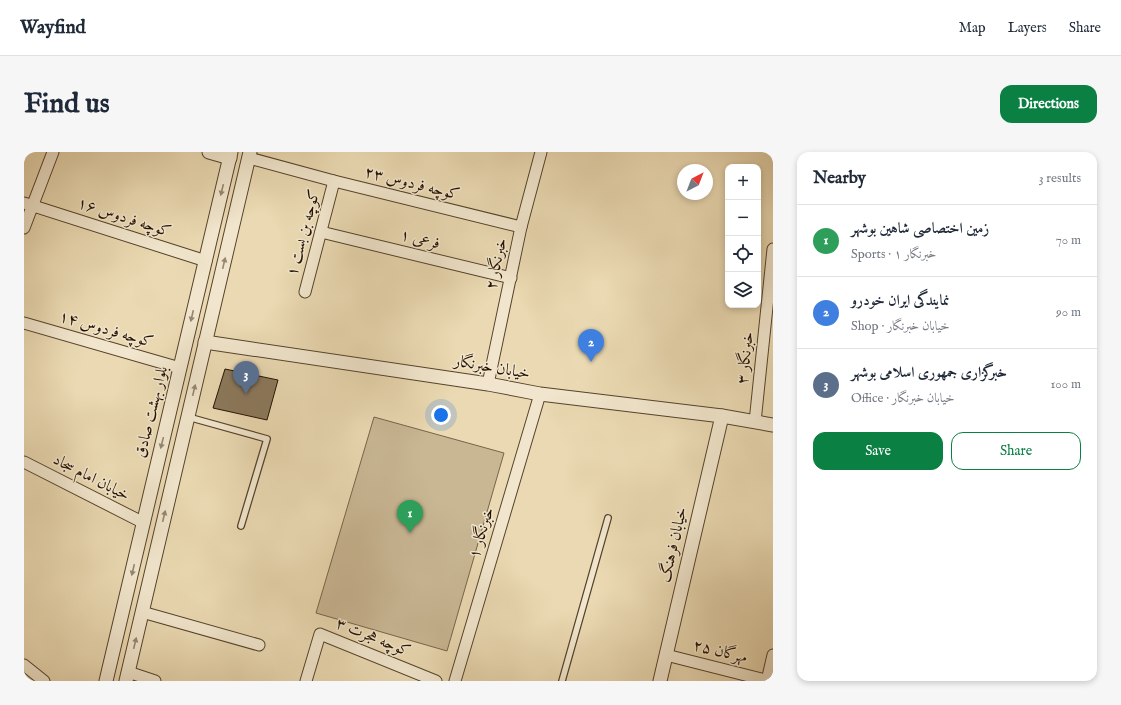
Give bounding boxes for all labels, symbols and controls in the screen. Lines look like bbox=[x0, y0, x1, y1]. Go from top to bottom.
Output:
text: Wayfind bbox=[20, 16, 86, 40]
text: Map bbox=[959, 19, 986, 37]
text: Layers bbox=[1008, 19, 1047, 37]
text: Share bbox=[1069, 19, 1101, 37]
button: Directions bbox=[1000, 85, 1097, 123]
text: Find us bbox=[24, 87, 110, 122]
street label: کوچه فردوس ۲۳ bbox=[362, 163, 462, 205]
north arrow bbox=[677, 164, 713, 200]
map controls bbox=[725, 164, 761, 308]
button: + bbox=[725, 164, 761, 200]
text: Nearby bbox=[813, 168, 866, 189]
text: 3 results bbox=[1039, 170, 1081, 187]
one-way arrow bbox=[219, 184, 225, 196]
street label: کوچه بن بست ۱ bbox=[283, 187, 325, 279]
street label: کوچه فردوس ۱۶ bbox=[75, 193, 173, 243]
button: − bbox=[725, 200, 761, 236]
text: زمین اختصاصی شاهین بوشهر bbox=[851, 219, 989, 238]
street label: فرعی ۱ bbox=[398, 225, 442, 255]
text: 1 bbox=[824, 232, 828, 249]
text: 70 m bbox=[1056, 232, 1081, 249]
street label: خبرنگار ۲ bbox=[480, 236, 512, 292]
button: locate bbox=[725, 236, 761, 272]
text: Sports · خبرنگار ۱ bbox=[851, 246, 936, 263]
one-way arrow bbox=[221, 257, 227, 270]
button: layers bbox=[725, 272, 761, 308]
text: نمایندگی ایران خودرو bbox=[851, 291, 949, 310]
text: 2 bbox=[823, 304, 829, 321]
text: 90 m bbox=[1056, 304, 1081, 321]
street label: کوچه فردوس ۱۴ bbox=[57, 307, 155, 353]
one-way arrow bbox=[189, 310, 195, 323]
text: Shop · خیابان خبرنگار bbox=[851, 318, 950, 335]
pin: 2 bbox=[578, 329, 604, 362]
street label: خبرنگار ۳ bbox=[731, 331, 759, 385]
street label: خیابان خبرنگار bbox=[450, 349, 532, 385]
pin: 3 bbox=[233, 361, 259, 394]
text: خبرگزاری جمهوری اسلامی بوشهر bbox=[851, 363, 1007, 382]
street label: بلوار بهشت صادق bbox=[131, 364, 173, 460]
text: 3 bbox=[824, 376, 828, 393]
text: 100 m bbox=[1051, 376, 1081, 393]
one-way arrow bbox=[191, 384, 197, 396]
text: Office · خیابان خبرنگار bbox=[851, 390, 954, 407]
your location bbox=[431, 405, 451, 425]
button: Save bbox=[813, 432, 943, 470]
button: Share bbox=[951, 432, 1081, 470]
one-way arrow bbox=[158, 437, 164, 449]
street label: خیابان امام سجاد bbox=[48, 450, 133, 509]
pin: 1 bbox=[397, 500, 423, 533]
street label: خبرنگار ۱ bbox=[463, 505, 499, 561]
street label: خیابان فرهنگ bbox=[654, 505, 692, 585]
one-way arrow bbox=[162, 510, 168, 523]
one-way arrow bbox=[129, 563, 135, 576]
street label: کوچه هجرت ۳ bbox=[333, 614, 413, 662]
street label: مهرگان ۲۵ bbox=[691, 635, 750, 668]
one-way arrow bbox=[132, 637, 138, 649]

